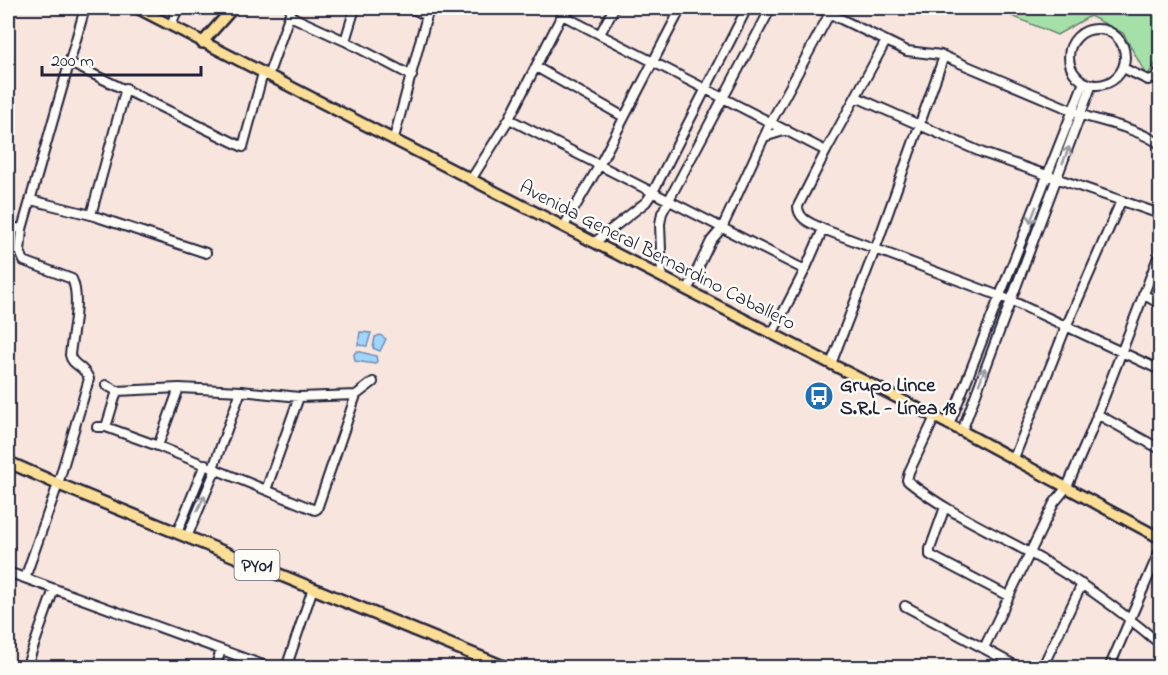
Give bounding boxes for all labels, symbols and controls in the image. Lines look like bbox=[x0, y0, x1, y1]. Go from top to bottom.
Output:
scale bar bbox=[42, 39, 201, 77]
text: 200 m bbox=[51, 49, 94, 75]
one-way arrow bbox=[1061, 146, 1072, 164]
street label: Avenida General Bernardino Caballero bbox=[514, 174, 800, 339]
one-way arrow bbox=[1026, 205, 1037, 223]
one-way arrow bbox=[977, 367, 988, 386]
place label: Grupo Lince S.R.L - Línea 18 bbox=[840, 372, 957, 424]
bus stop icon: Grupo Lince S.R.L - Línea 18 bbox=[803, 380, 835, 412]
one-way arrow bbox=[197, 494, 208, 512]
road number: PY01 bbox=[234, 550, 280, 580]

